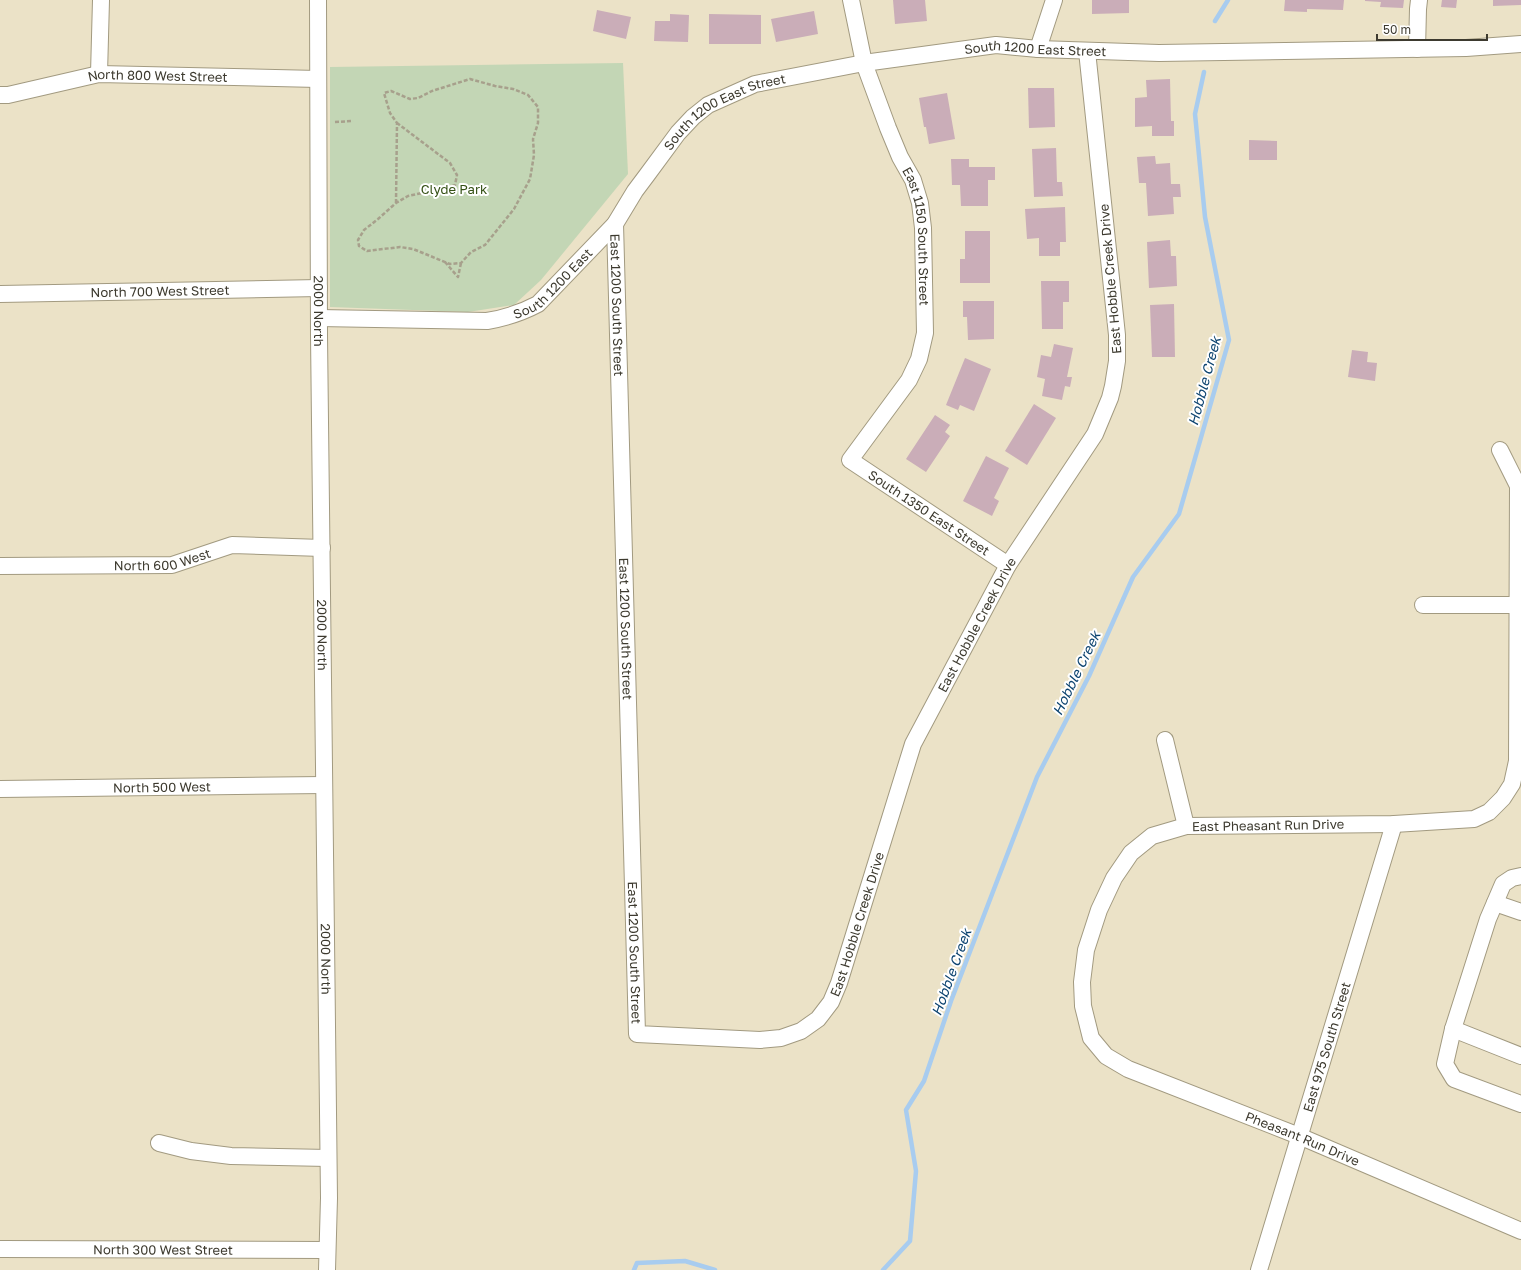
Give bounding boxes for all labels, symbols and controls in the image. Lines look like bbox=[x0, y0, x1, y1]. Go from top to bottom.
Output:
scale bar bbox=[1377, 16, 1487, 42]
text: 50 m bbox=[1383, 22, 1411, 37]
street label: South 1200 East Street bbox=[963, 37, 1107, 59]
street label: North 800 West Street bbox=[86, 66, 228, 85]
street label: South 1200 East Street bbox=[660, 70, 787, 153]
street label: East 1150 South Street bbox=[899, 164, 932, 306]
park label: Clyde Park bbox=[421, 181, 488, 197]
street label: East Hobble Creek Drive bbox=[1095, 203, 1125, 355]
street label: East 1200 South Street bbox=[607, 233, 627, 377]
street label: South 1200 East bbox=[511, 245, 595, 322]
street label: 2000 North bbox=[311, 275, 327, 347]
street label: North 700 West Street bbox=[90, 282, 230, 300]
water label: Hobble Creek bbox=[1184, 333, 1225, 427]
street label: South 1350 East Street bbox=[865, 467, 993, 559]
street label: North 600 West bbox=[114, 545, 213, 573]
street label: East Hobble Creek Drive bbox=[934, 554, 1019, 695]
street label: East 1200 South Street bbox=[616, 557, 636, 700]
street label: 2000 North bbox=[314, 599, 331, 671]
water label: Hobble Creek bbox=[1048, 626, 1105, 718]
street label: North 500 West bbox=[113, 778, 211, 796]
street label: East Pheasant Run Drive bbox=[1192, 816, 1344, 834]
street label: East Hobble Creek Drive bbox=[826, 850, 887, 999]
street label: East 1200 South Street bbox=[625, 881, 645, 1024]
street label: 2000 North bbox=[318, 923, 335, 995]
water label: Hobble Creek bbox=[927, 924, 975, 1018]
street label: East 975 South Street bbox=[1299, 980, 1354, 1114]
street label: Pheasant Run Drive bbox=[1243, 1108, 1362, 1169]
street label: North 300 West Street bbox=[93, 1241, 233, 1258]

